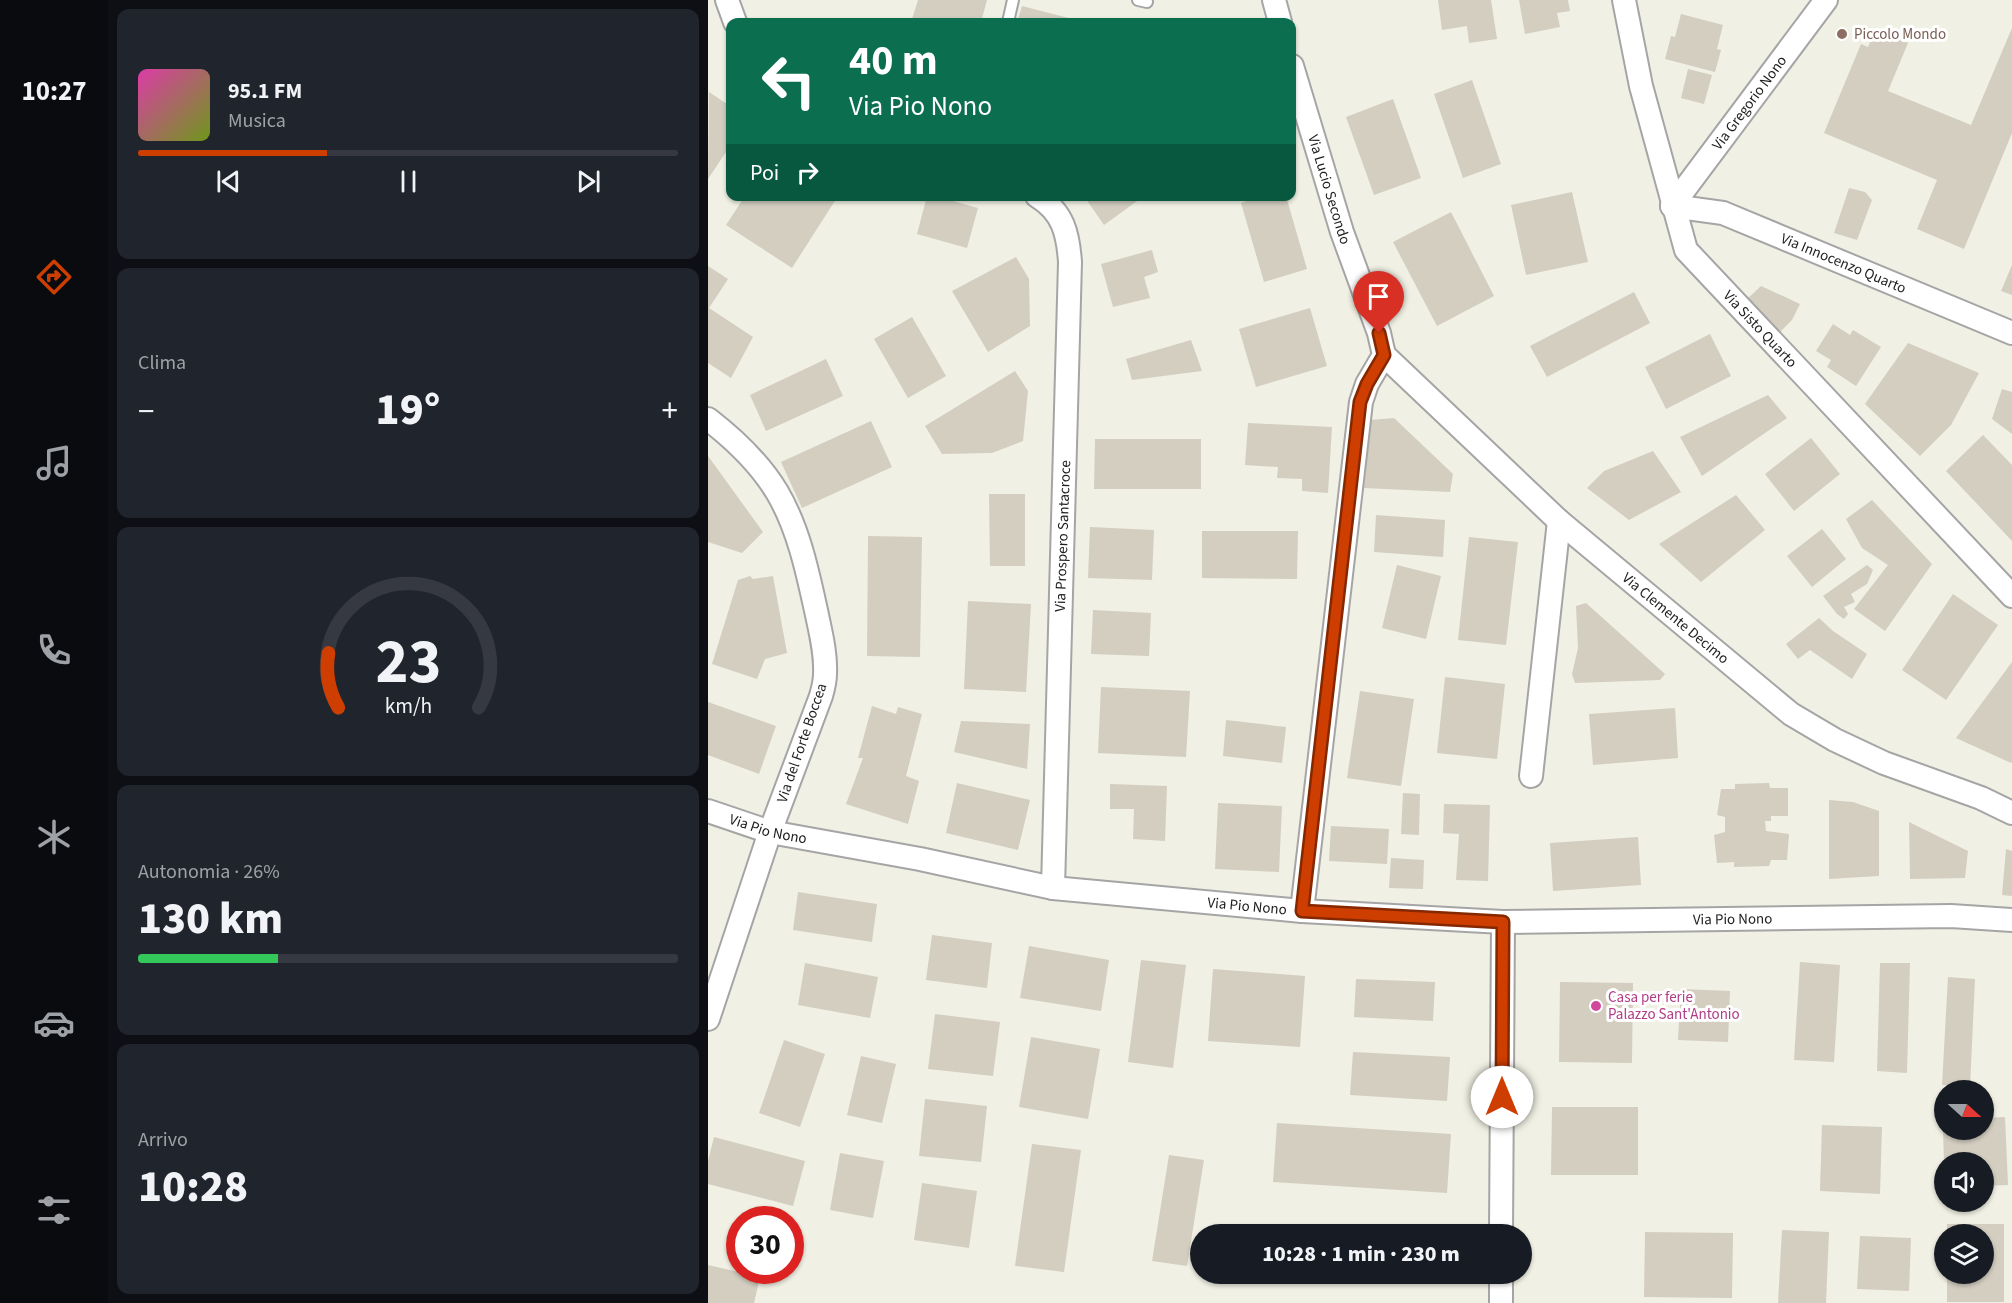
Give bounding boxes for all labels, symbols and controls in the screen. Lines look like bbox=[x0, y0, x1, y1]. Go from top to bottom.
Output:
place label: Piccolo Mondo bbox=[1854, 24, 1946, 45]
marker: Piccolo Mondo bbox=[1835, 27, 1849, 41]
text: 40 m bbox=[849, 31, 938, 91]
icon: left bbox=[750, 42, 828, 120]
street label: Via Gregorio Nono bbox=[1707, 51, 1792, 154]
text: 10:27 bbox=[21, 72, 87, 111]
text: 95.1 FM bbox=[228, 75, 302, 107]
text: Via Pio Nono bbox=[849, 87, 992, 126]
text: Musica bbox=[228, 107, 286, 135]
street label: Via Lucio Secondo bbox=[1303, 132, 1356, 247]
icon: right bbox=[791, 156, 824, 189]
text: Poi bbox=[750, 157, 779, 189]
icon: previous bbox=[212, 165, 245, 198]
icon: pause bbox=[392, 165, 425, 198]
icon: next bbox=[572, 165, 605, 198]
street label: Via Innocenzo Quarto bbox=[1778, 228, 1909, 298]
icon: directions bbox=[33, 256, 75, 298]
pin bbox=[1353, 271, 1404, 333]
icon: arrive bbox=[1362, 280, 1395, 313]
street label: Via Sisto Quarto bbox=[1718, 285, 1802, 372]
text: Clima bbox=[138, 349, 186, 377]
text: 19° bbox=[376, 378, 440, 442]
text: − bbox=[138, 388, 154, 435]
text: + bbox=[662, 388, 678, 435]
icon: music bbox=[33, 442, 75, 484]
street label: Via Prospero Santacroce bbox=[1050, 460, 1076, 612]
street label: Via Clemente Decimo bbox=[1618, 567, 1734, 669]
text: 23 bbox=[375, 619, 441, 708]
icon: phone bbox=[33, 629, 75, 671]
street label: Via del Forte Boccea bbox=[772, 680, 832, 806]
text: km/h bbox=[384, 692, 432, 723]
street label: Via Pio Nono bbox=[727, 808, 809, 849]
icon: climate bbox=[33, 816, 75, 858]
text: Autonomia · 26% bbox=[138, 858, 280, 886]
text: 130 km bbox=[138, 887, 283, 951]
street label: Via Pio Nono bbox=[1207, 892, 1288, 920]
street label: Via Pio Nono bbox=[1693, 908, 1773, 930]
place label: Casa per ferie Palazzo Sant'Antonio bbox=[1608, 987, 1740, 1025]
marker: Casa per ferie Palazzo Sant'Antonio bbox=[1589, 999, 1603, 1013]
icon: car bbox=[33, 1002, 75, 1044]
position arrow bbox=[1470, 1065, 1534, 1129]
north arrow bbox=[1934, 1080, 1994, 1140]
map controls bbox=[1934, 1080, 1994, 1284]
text: Arrivo bbox=[138, 1126, 188, 1154]
button: sound bbox=[1934, 1152, 1994, 1212]
text: 10:28 bbox=[138, 1155, 248, 1219]
icon: filters bbox=[33, 1189, 75, 1231]
speed limit sign: 30 bbox=[726, 1206, 804, 1284]
button: layers bbox=[1934, 1224, 1994, 1284]
text: 10:28 · 1 min · 230 m bbox=[1262, 1238, 1460, 1270]

